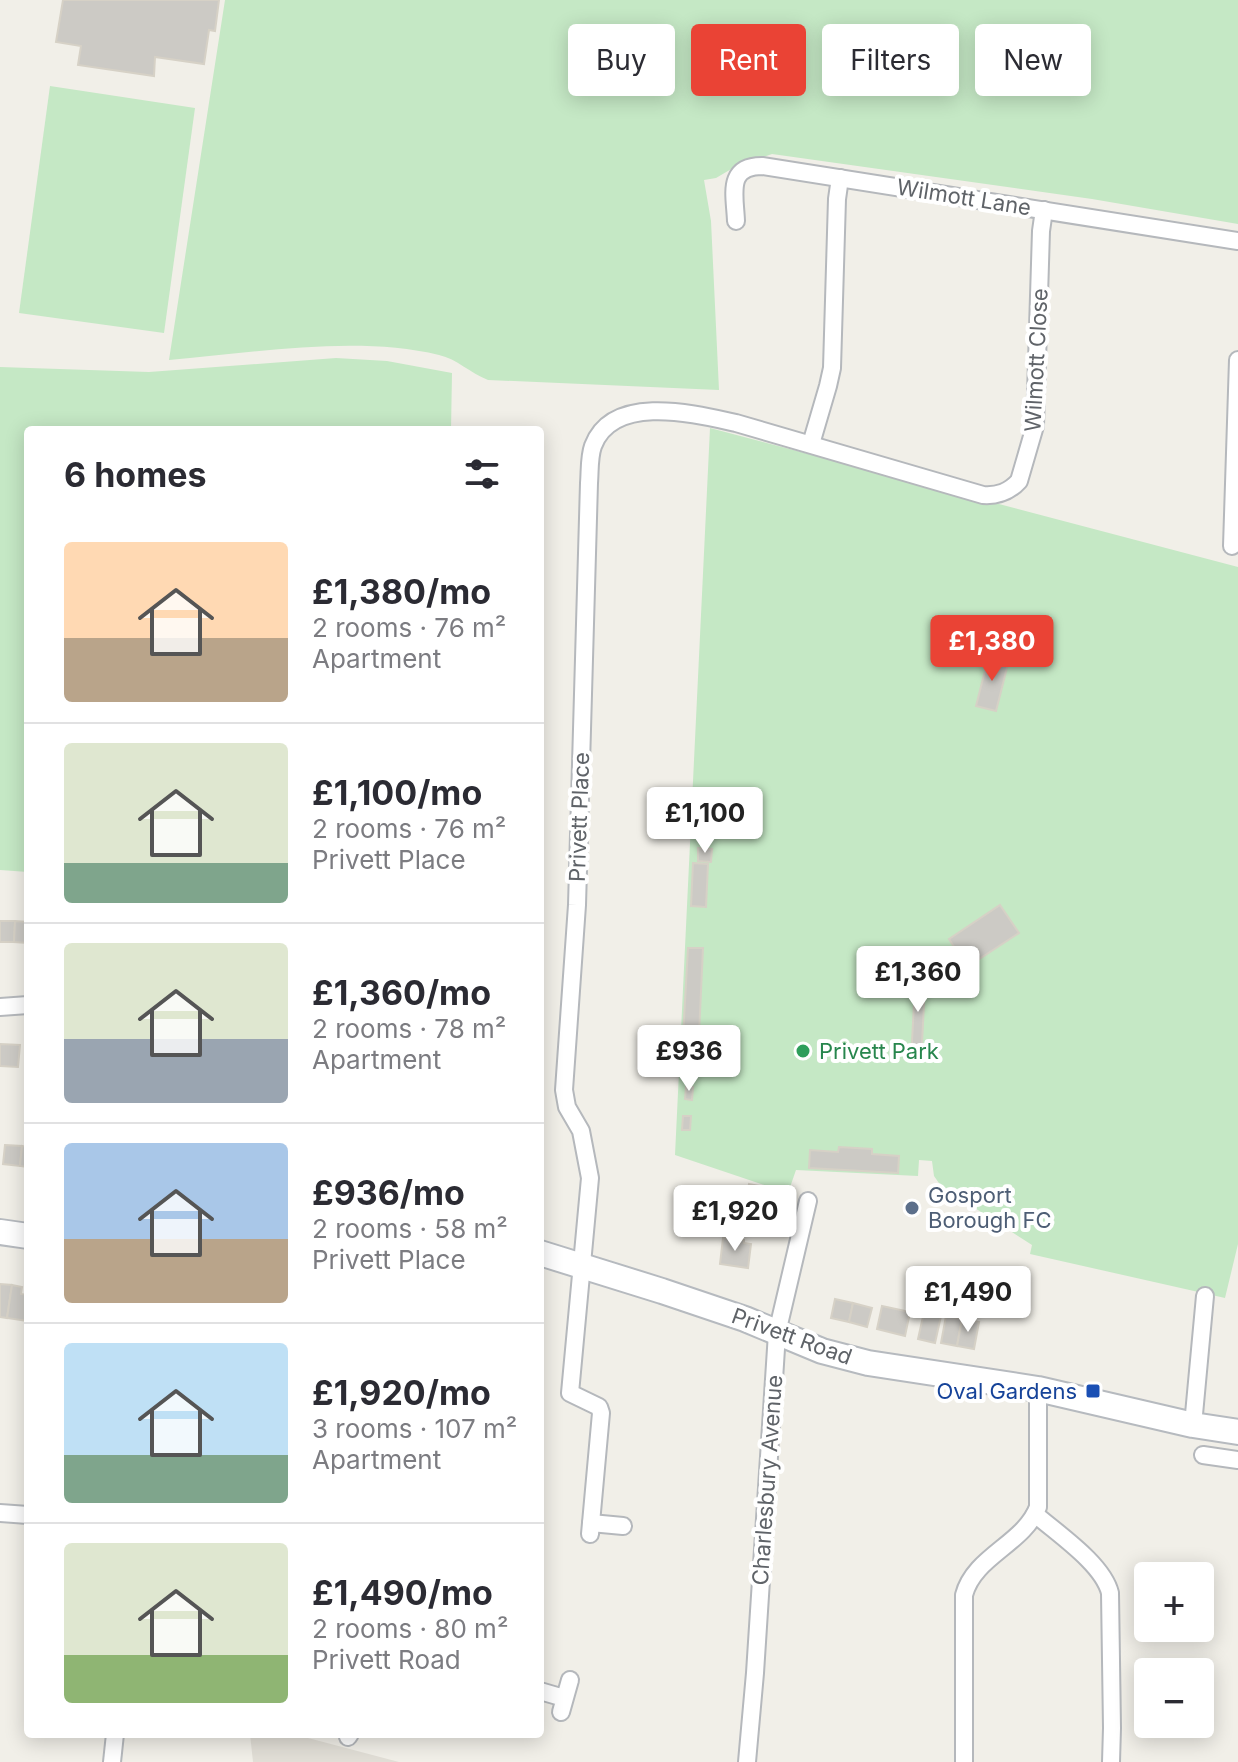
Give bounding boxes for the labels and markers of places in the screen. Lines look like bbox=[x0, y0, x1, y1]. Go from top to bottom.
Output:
pin: £1,380 bbox=[927, 615, 1057, 683]
pin: £1,100 bbox=[640, 787, 770, 855]
pin: £1,360 bbox=[853, 946, 983, 1014]
pin: £936 bbox=[642, 1025, 736, 1093]
place label: Privett Park bbox=[819, 1038, 939, 1064]
marker: Privett Park bbox=[794, 1042, 812, 1060]
place label: Gosport Borough FC bbox=[928, 1182, 1051, 1233]
pin: £1,920 bbox=[670, 1185, 800, 1253]
marker: Gosport Borough FC bbox=[903, 1199, 921, 1217]
pin: £1,490 bbox=[903, 1266, 1033, 1334]
place label: Oval Gardens bbox=[936, 1378, 1077, 1404]
marker: Oval Gardens bbox=[1084, 1382, 1102, 1400]

